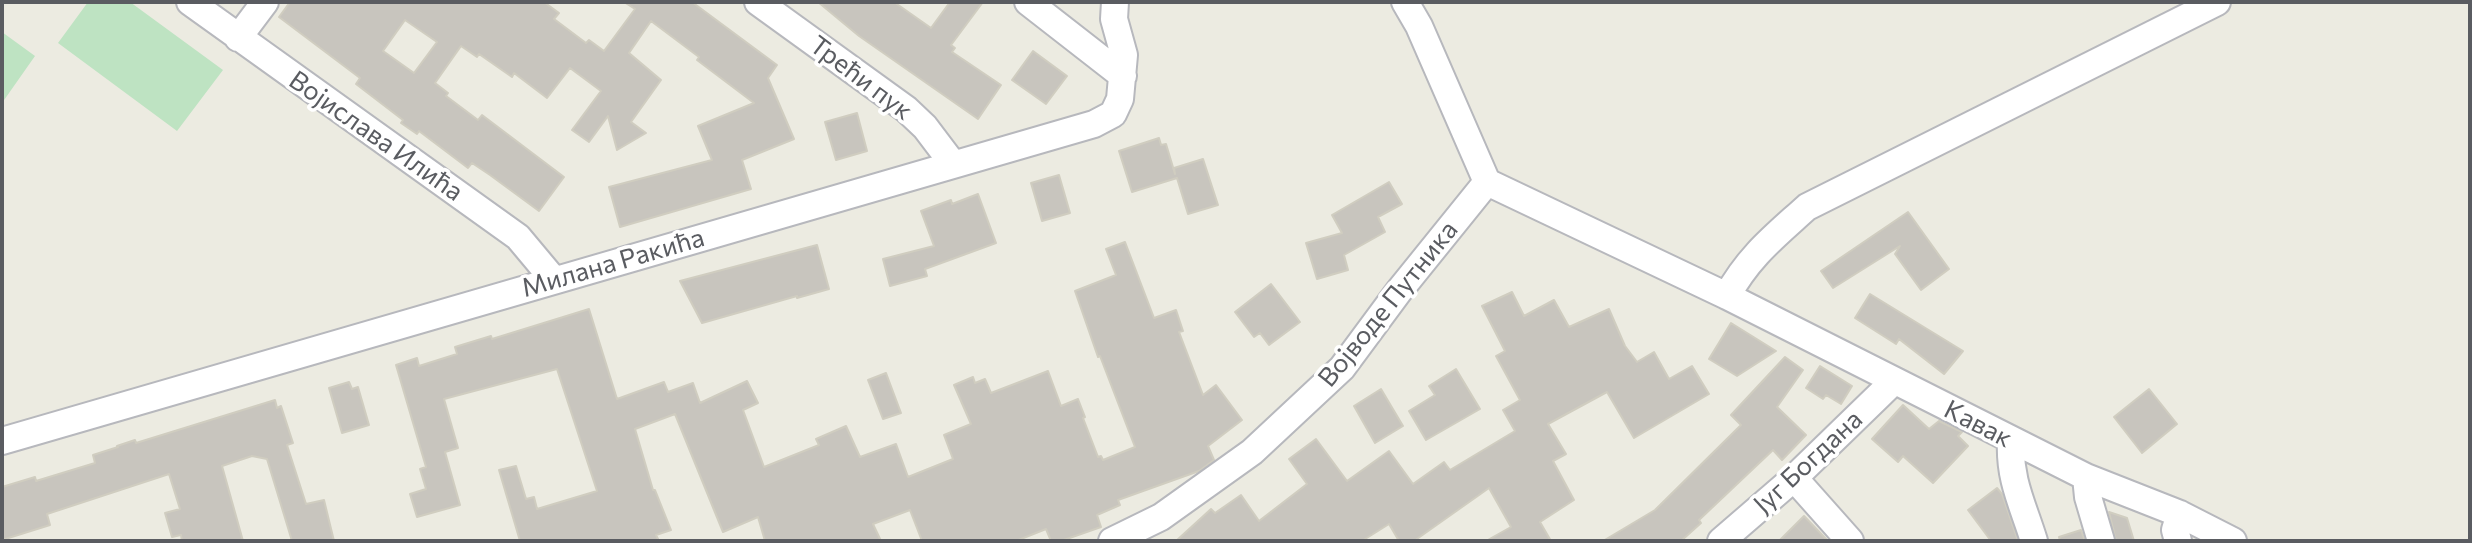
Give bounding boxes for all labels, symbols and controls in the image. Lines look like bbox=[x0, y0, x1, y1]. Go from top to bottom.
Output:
street label: Трећи пук bbox=[804, 29, 918, 127]
street label: Војислава Илића bbox=[283, 64, 469, 208]
street label: Војводе Путника bbox=[1312, 215, 1464, 393]
street label: Милана Ракића bbox=[518, 222, 708, 304]
street label: Кавак bbox=[1939, 394, 2017, 454]
street label: Југ Богдана bbox=[1747, 404, 1869, 520]

